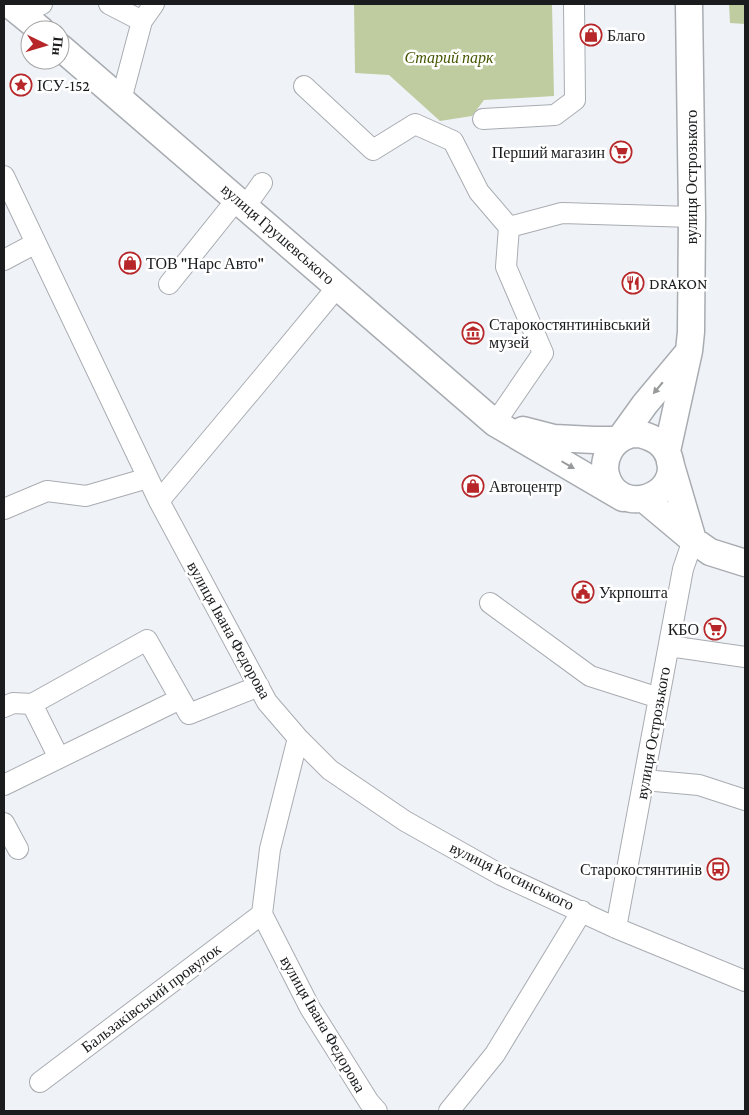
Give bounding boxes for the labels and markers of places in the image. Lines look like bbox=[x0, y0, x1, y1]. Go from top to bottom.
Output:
shop icon: Благо bbox=[579, 23, 603, 47]
place label: Благо bbox=[607, 27, 645, 44]
place icon: ІСУ-152 bbox=[9, 73, 33, 97]
place label: ІСУ-152 bbox=[37, 77, 90, 94]
supermarket icon: Перший магазин bbox=[609, 140, 633, 164]
place label: Перший магазин bbox=[492, 144, 605, 162]
shop icon: ТОВ "Нарс Авто" bbox=[118, 251, 142, 275]
place label: ТОВ "Нарс Авто" bbox=[146, 255, 264, 273]
restaurant icon: DRAKON bbox=[621, 271, 645, 295]
place label: DRAKON bbox=[649, 275, 707, 292]
place label: Старокостянтинівський музей bbox=[489, 316, 651, 352]
museum icon: Старокостянтинівський музей bbox=[461, 321, 485, 345]
shop icon: Автоцентр bbox=[461, 474, 485, 498]
place label: Автоцентр bbox=[489, 478, 562, 496]
public building icon: Укрпошта bbox=[571, 580, 595, 604]
place label: Укрпошта bbox=[599, 584, 668, 602]
supermarket icon: КБО bbox=[703, 617, 727, 641]
place label: КБО bbox=[668, 621, 699, 638]
bus stop icon: Старокостянтинів bbox=[706, 857, 730, 881]
place label: Старокостянтинів bbox=[580, 861, 702, 879]

